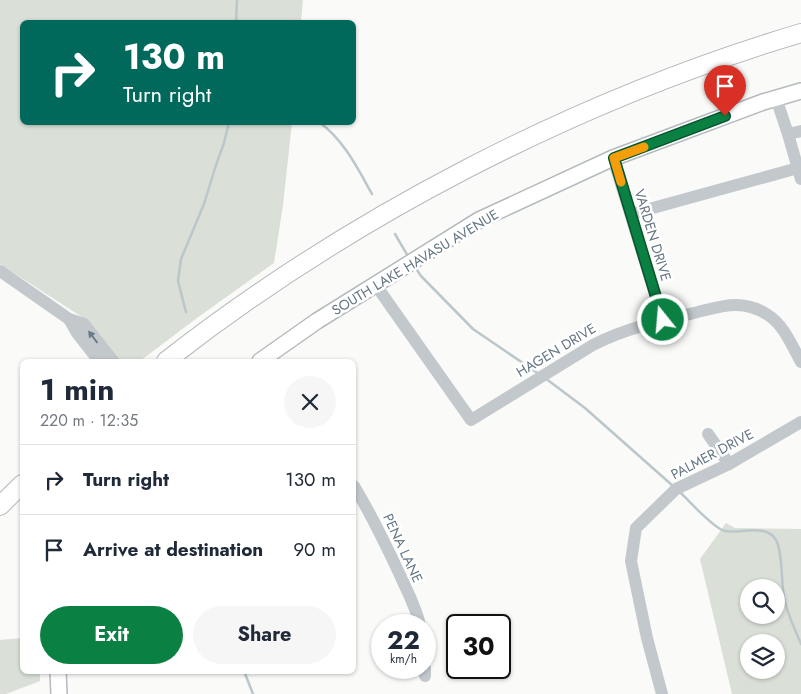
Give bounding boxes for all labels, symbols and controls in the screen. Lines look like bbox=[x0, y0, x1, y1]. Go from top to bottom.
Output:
text: 130 m bbox=[123, 32, 225, 82]
icon: right bbox=[40, 40, 105, 105]
pin bbox=[704, 65, 746, 116]
icon: arrive bbox=[711, 72, 739, 100]
text: Turn right bbox=[123, 78, 211, 110]
street label: VARDEN DRIVE bbox=[630, 187, 676, 283]
street label: SOUTH LAKE HAVASU AVENUE bbox=[328, 204, 502, 320]
position arrow bbox=[636, 293, 688, 345]
street label: HAGEN DRIVE bbox=[512, 318, 600, 382]
one-way arrow bbox=[88, 330, 98, 344]
text: 1 min bbox=[40, 368, 114, 411]
button: close bbox=[284, 376, 336, 428]
text: 220 m · 12:35 bbox=[40, 409, 138, 432]
street label: PALMER DRIVE bbox=[667, 424, 757, 484]
icon: right bbox=[40, 466, 68, 494]
text: Turn right bbox=[83, 466, 169, 493]
text: 130 m bbox=[285, 466, 336, 493]
street label: PENA LANE bbox=[378, 510, 428, 586]
icon: arrive bbox=[40, 536, 68, 564]
text: Arrive at destination bbox=[83, 536, 263, 563]
text: 90 m bbox=[293, 536, 336, 563]
map controls bbox=[740, 579, 785, 679]
button: search bbox=[740, 579, 785, 624]
button: Exit bbox=[40, 606, 183, 664]
button: Share bbox=[193, 606, 336, 664]
speed limit sign: 30 bbox=[446, 614, 511, 679]
text: 22 bbox=[387, 622, 420, 658]
button: layers bbox=[740, 634, 785, 679]
text: km/h bbox=[390, 650, 417, 668]

